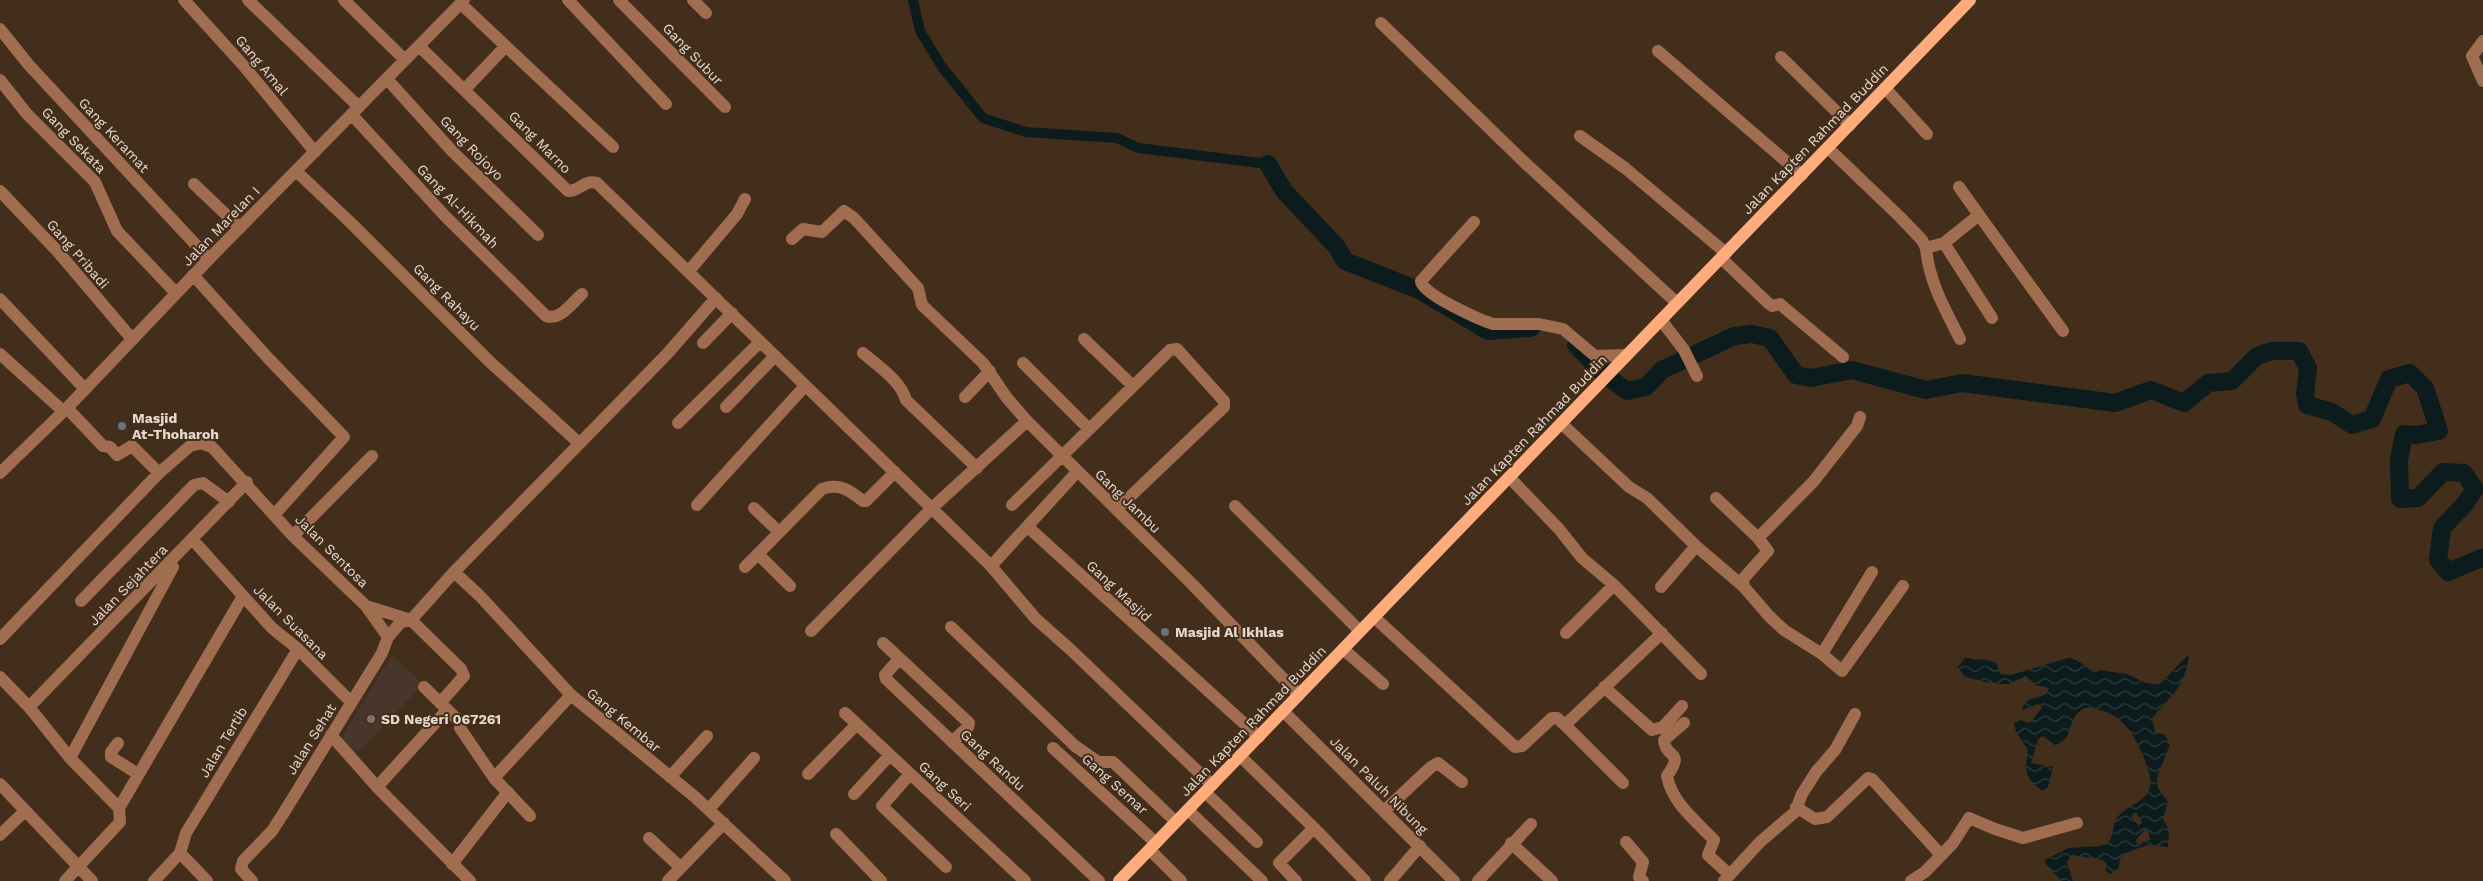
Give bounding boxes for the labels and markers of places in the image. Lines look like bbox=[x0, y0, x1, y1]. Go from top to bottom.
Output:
place label: Masjid At-Thoharoh bbox=[132, 410, 219, 442]
marker: Masjid At-Thoharoh bbox=[116, 420, 128, 432]
place label: Masjid Al Ikhlas bbox=[1175, 624, 1284, 640]
marker: Masjid Al Ikhlas bbox=[1159, 626, 1171, 638]
place label: SD Negeri 067261 bbox=[381, 711, 501, 727]
marker: SD Negeri 067261 bbox=[365, 713, 377, 725]

